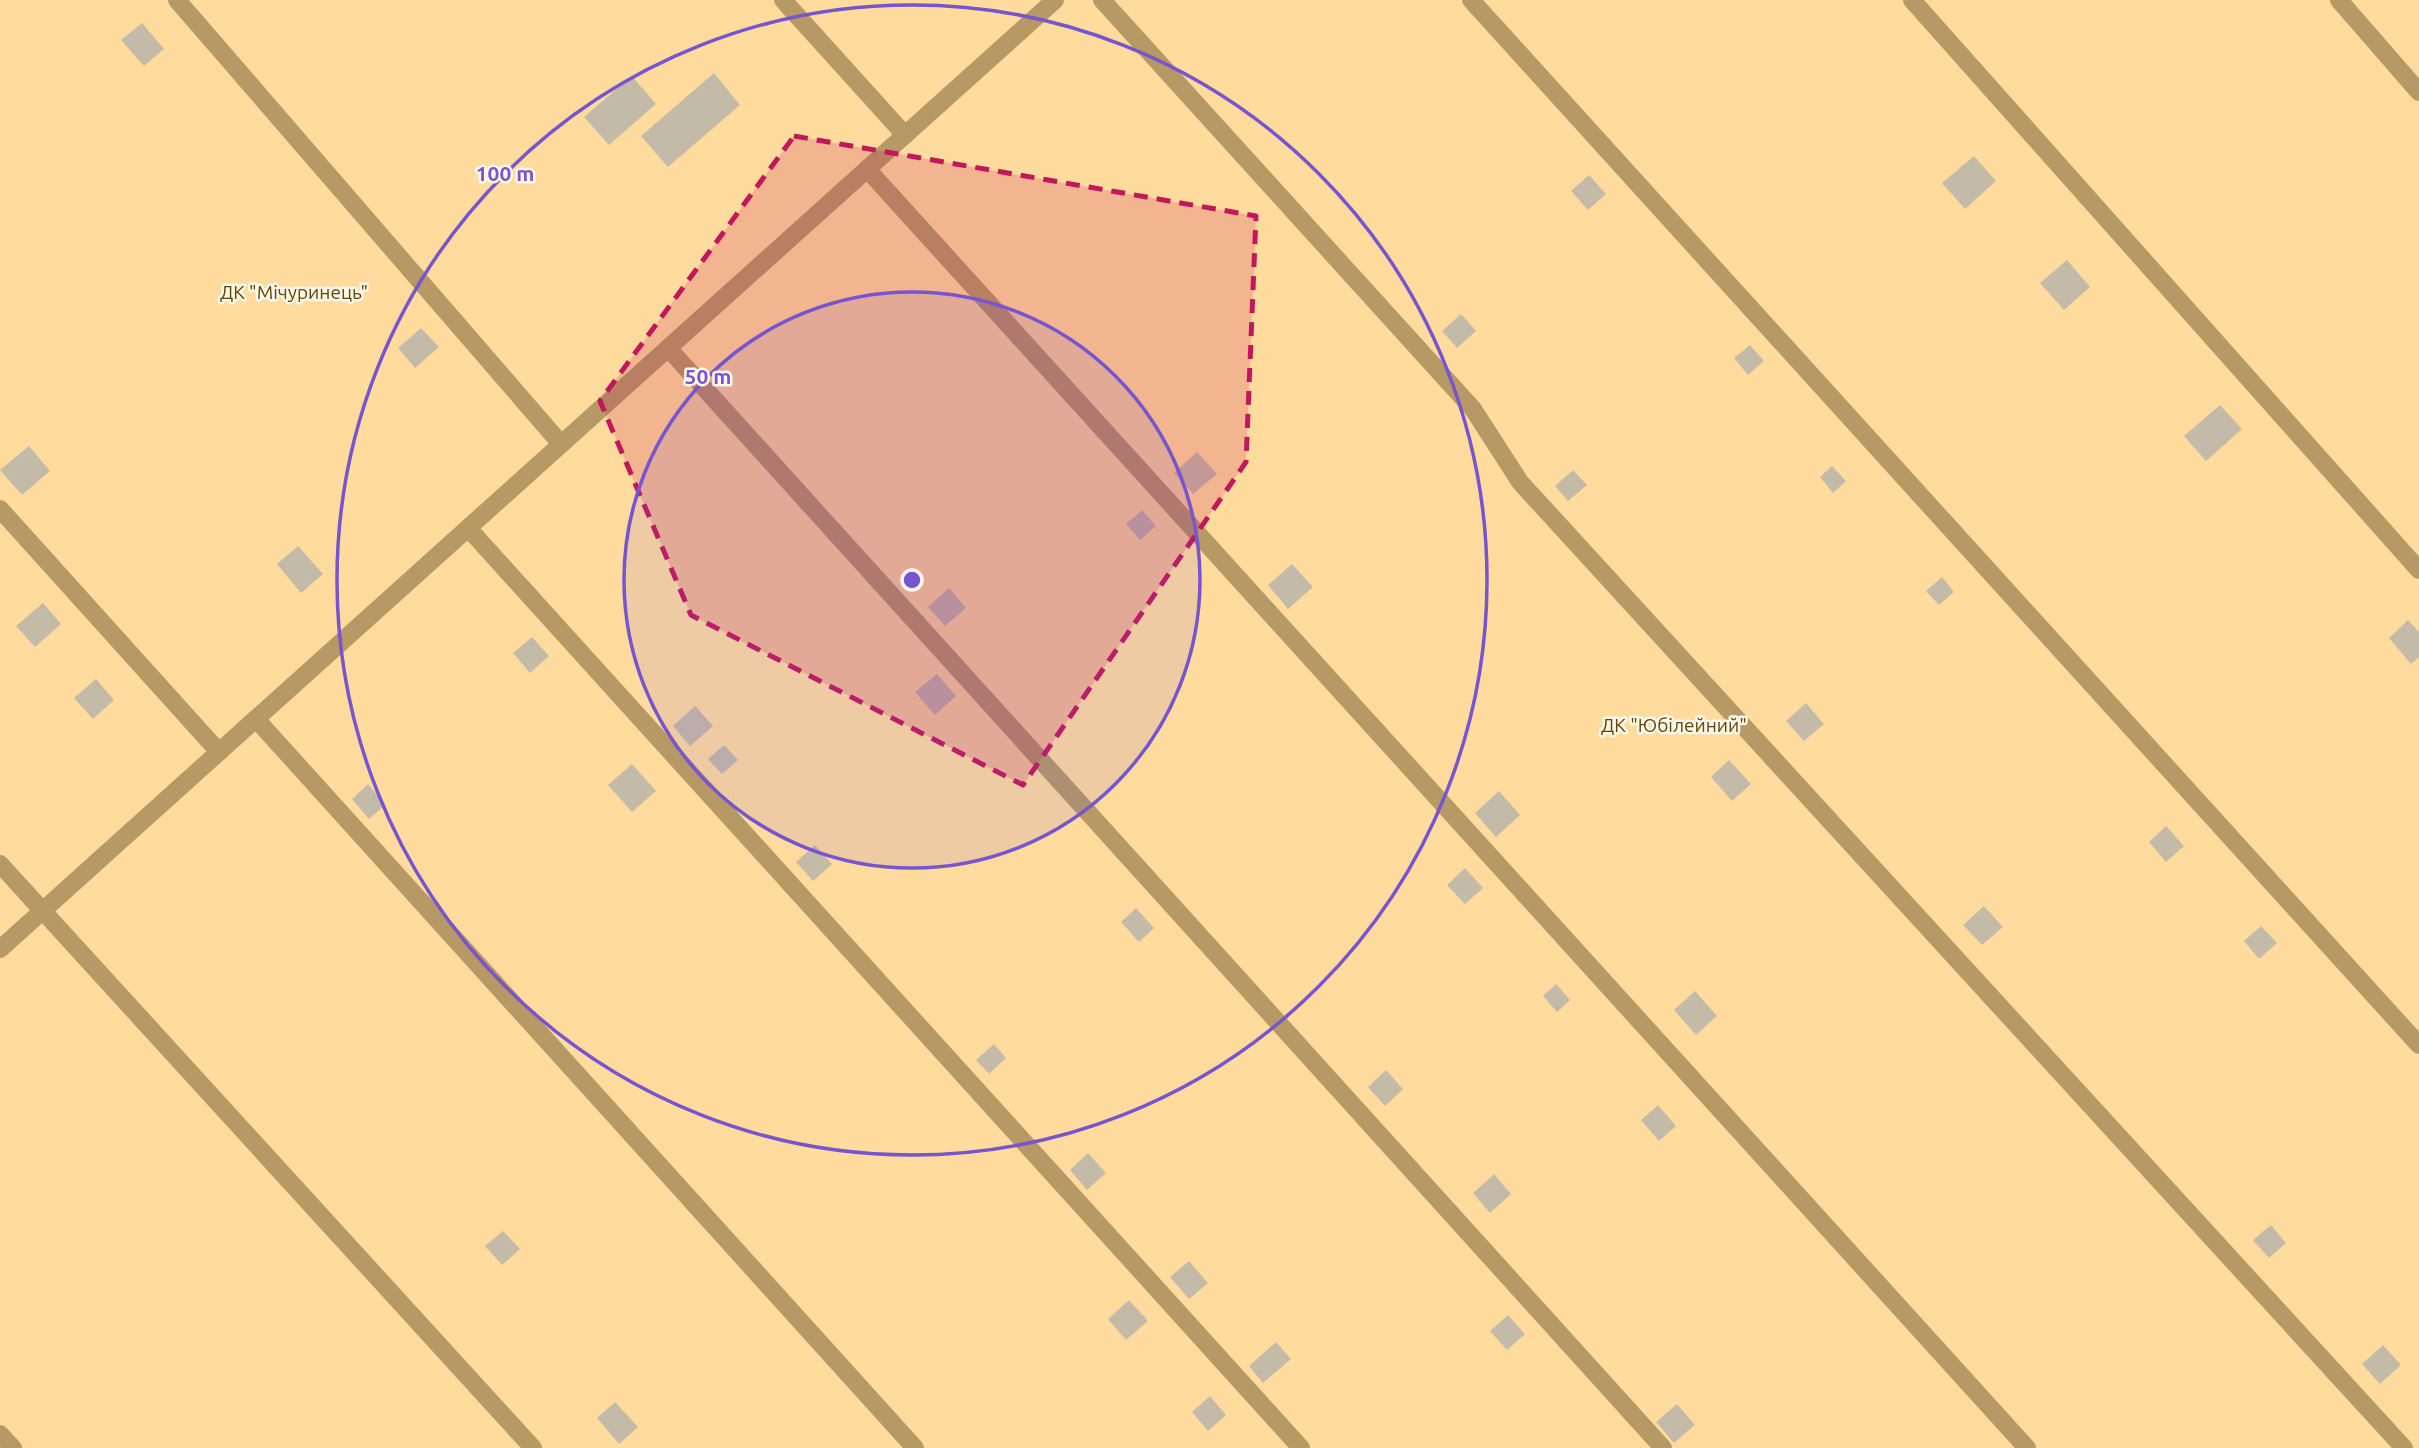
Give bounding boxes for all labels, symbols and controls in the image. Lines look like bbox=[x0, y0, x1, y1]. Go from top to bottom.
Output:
text: 100 m bbox=[476, 161, 534, 185]
park label: ДК "Мічуринець" bbox=[220, 281, 368, 303]
text: 50 m bbox=[685, 364, 731, 388]
centre of rings bbox=[900, 568, 924, 592]
park label: ДК "Юбілейний" bbox=[1601, 714, 1747, 736]

